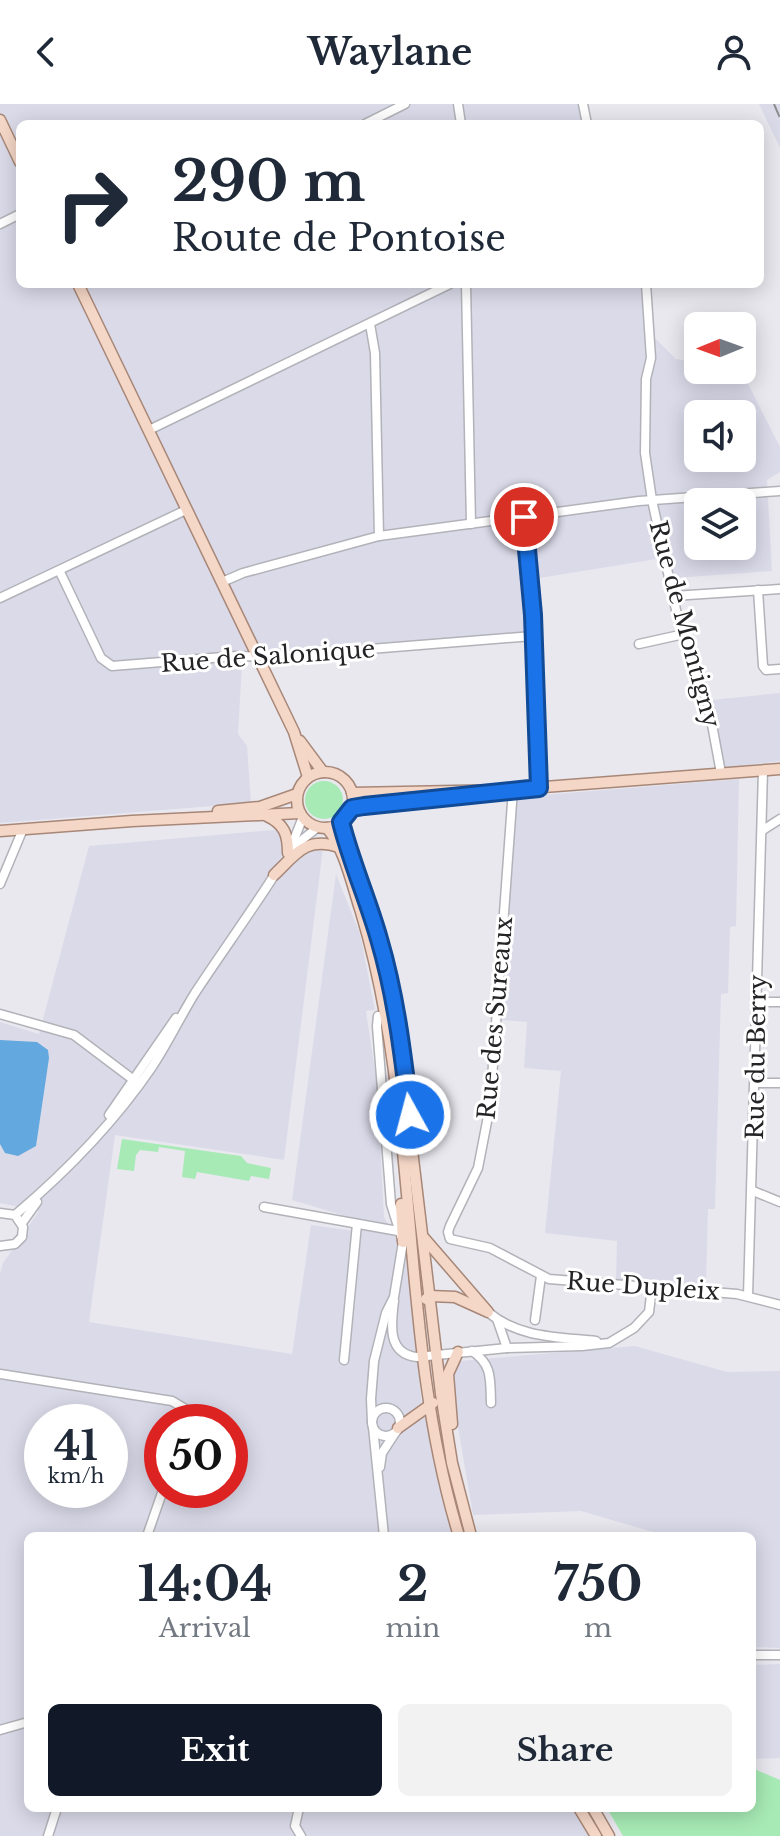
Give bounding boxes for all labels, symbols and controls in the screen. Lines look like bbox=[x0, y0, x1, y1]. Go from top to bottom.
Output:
icon: back bbox=[24, 30, 68, 74]
text: Waylane bbox=[308, 30, 472, 75]
icon: person bbox=[712, 30, 756, 74]
text: 290 m bbox=[172, 147, 365, 216]
icon: right bbox=[40, 152, 144, 256]
text: Route de Pontoise bbox=[172, 216, 506, 261]
north arrow bbox=[684, 312, 756, 384]
map controls bbox=[684, 312, 756, 560]
button: sound bbox=[684, 400, 756, 472]
pin bbox=[490, 483, 558, 551]
button: layers bbox=[684, 488, 756, 560]
icon: arrive bbox=[502, 495, 546, 539]
street label: Rue de Montigny bbox=[643, 517, 727, 731]
street label: Rue de Salonique bbox=[160, 634, 376, 678]
street label: Rue des Sureaux bbox=[472, 915, 518, 1121]
street label: Rue du Berry bbox=[740, 974, 772, 1140]
position arrow bbox=[368, 1073, 452, 1157]
street label: Rue Dupleix bbox=[565, 1266, 721, 1306]
speed limit sign: 50 bbox=[144, 1404, 248, 1508]
text: 41 bbox=[54, 1421, 98, 1471]
text: km/h bbox=[48, 1464, 104, 1488]
text: 14:04 bbox=[137, 1554, 272, 1614]
text: 2 bbox=[397, 1554, 428, 1614]
text: 750 bbox=[554, 1554, 643, 1614]
text: Arrival bbox=[159, 1612, 251, 1644]
text: min bbox=[385, 1612, 440, 1644]
text: m bbox=[584, 1612, 612, 1644]
button: Exit bbox=[48, 1704, 382, 1796]
button: Share bbox=[398, 1704, 732, 1796]

